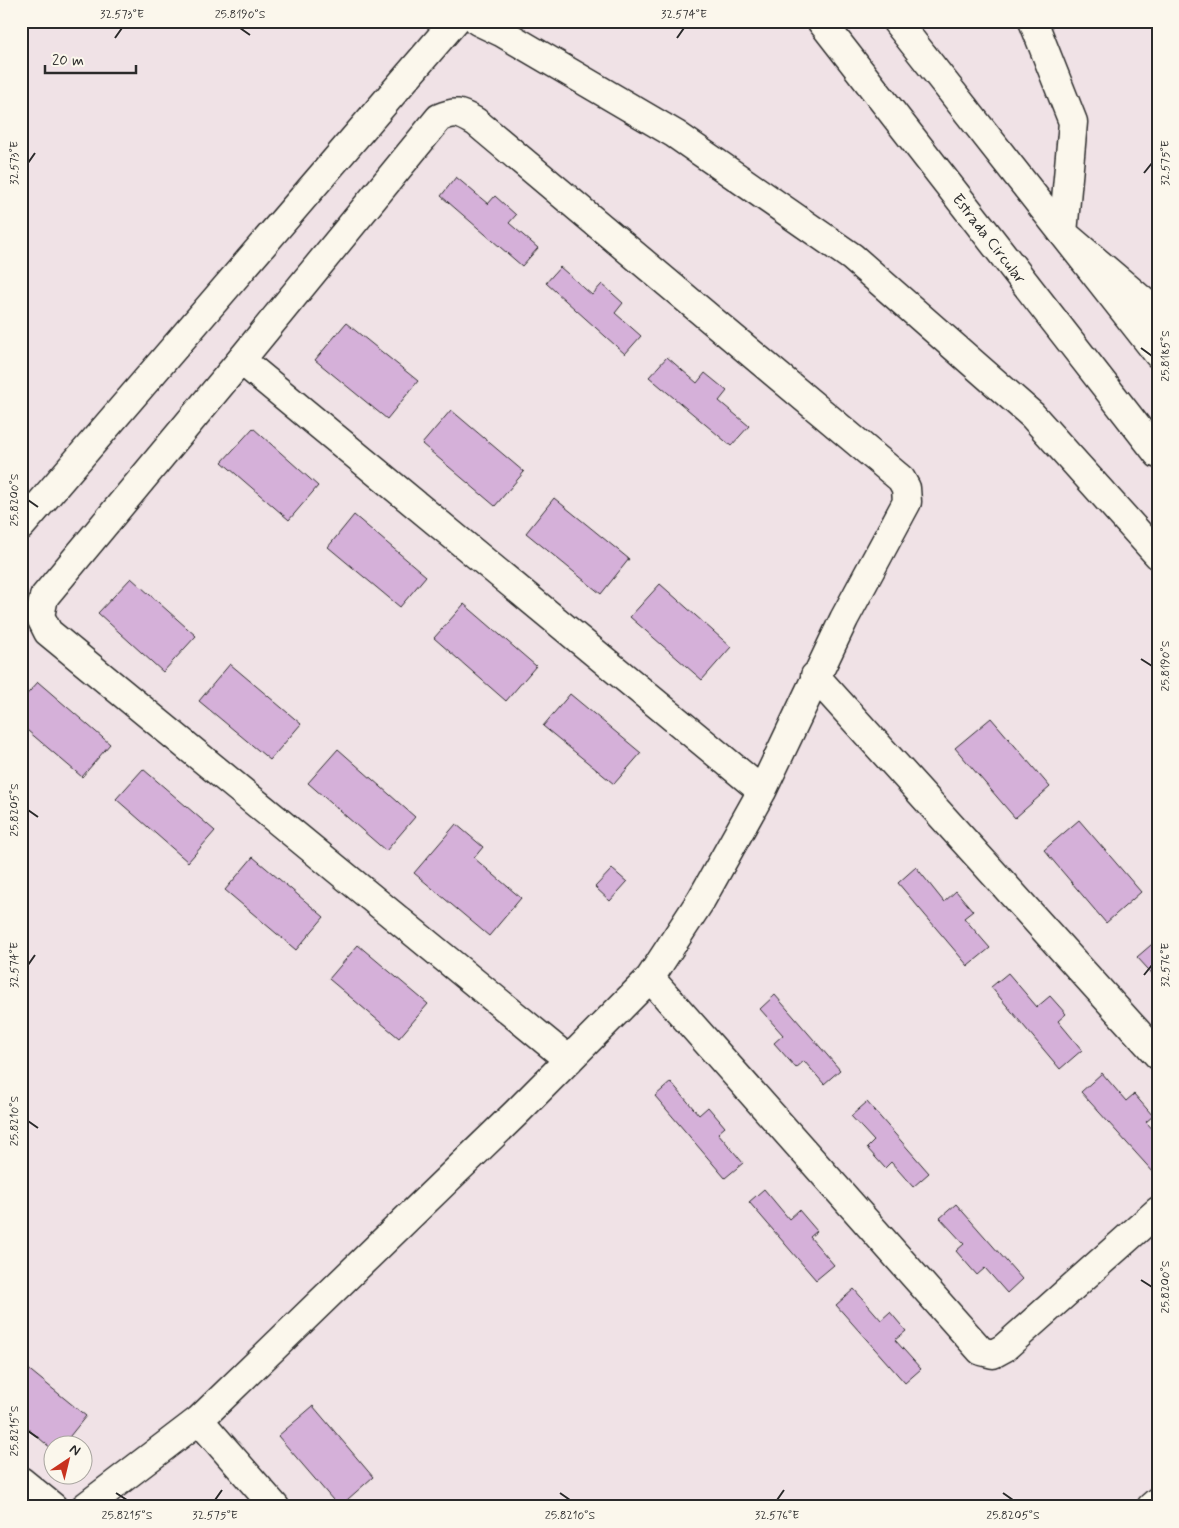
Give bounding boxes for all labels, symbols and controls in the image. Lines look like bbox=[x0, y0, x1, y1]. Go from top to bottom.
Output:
text: 32.573°E bbox=[100, 7, 144, 23]
text: 25.8190°S bbox=[215, 7, 266, 23]
text: 32.574°E bbox=[661, 7, 707, 23]
scale bar bbox=[45, 42, 136, 74]
text: 20 m bbox=[52, 51, 84, 71]
text: 32.575°E bbox=[1158, 140, 1174, 186]
text: 32.573°E bbox=[7, 141, 23, 185]
street label: Estrada Circular bbox=[947, 189, 1031, 289]
text: 25.8185°S bbox=[1158, 330, 1174, 382]
text: 25.8200°S bbox=[7, 473, 23, 526]
text: 25.8190°S bbox=[1158, 640, 1174, 691]
text: 25.8205°S bbox=[7, 783, 23, 837]
text: 32.574°E bbox=[7, 942, 23, 988]
text: 32.576°E bbox=[1158, 943, 1174, 987]
text: 25.8210°S bbox=[7, 1096, 23, 1146]
text: 25.8200°S bbox=[1158, 1260, 1174, 1313]
text: 25.8215°S bbox=[7, 1405, 23, 1456]
north arrow bbox=[42, 1436, 92, 1486]
text: N bbox=[66, 1440, 84, 1460]
text: 25.8215°S bbox=[102, 1508, 153, 1524]
text: 32.575°E bbox=[192, 1508, 238, 1524]
text: 25.8210°S bbox=[545, 1508, 595, 1524]
text: 32.576°E bbox=[755, 1508, 799, 1524]
text: 25.8205°S bbox=[986, 1508, 1040, 1524]

